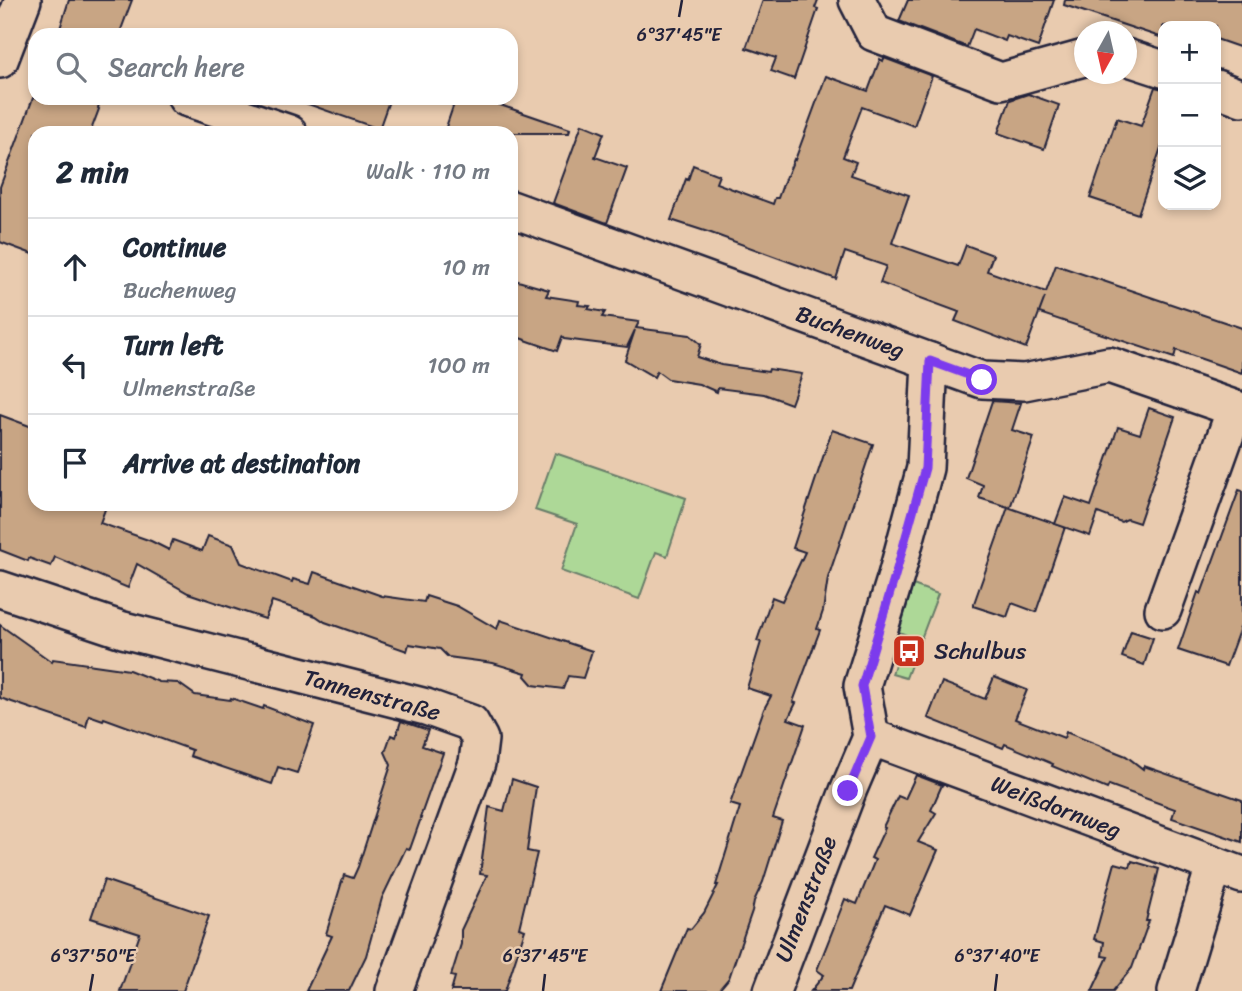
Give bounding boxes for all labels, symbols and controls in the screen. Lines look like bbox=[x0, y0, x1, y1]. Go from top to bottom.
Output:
text: 6°37'45"E bbox=[637, 19, 722, 51]
north arrow bbox=[1074, 21, 1137, 84]
map controls bbox=[1158, 21, 1221, 210]
button: + bbox=[1158, 21, 1221, 84]
search box bbox=[28, 28, 518, 105]
text: Search here bbox=[108, 44, 245, 90]
icon: search bbox=[52, 48, 90, 86]
button: − bbox=[1158, 84, 1221, 147]
text: 2 min bbox=[56, 145, 129, 199]
button: layers bbox=[1158, 147, 1221, 210]
text: Walk · 110 m bbox=[366, 151, 490, 192]
text: Continue bbox=[123, 224, 226, 270]
text: 10 m bbox=[442, 247, 490, 288]
icon: ahead bbox=[56, 248, 94, 286]
text: Buchenweg bbox=[123, 270, 236, 311]
street label: Buchenweg bbox=[790, 293, 911, 371]
text: Turn left bbox=[123, 322, 223, 368]
text: 100 m bbox=[427, 345, 490, 386]
icon: left bbox=[56, 346, 94, 384]
route start bbox=[966, 364, 997, 395]
text: Ulmenstraße bbox=[123, 368, 255, 409]
text: Arrive at destination bbox=[123, 440, 360, 486]
icon: arrive bbox=[56, 444, 94, 482]
place label: Schulbus bbox=[934, 631, 1027, 672]
bus stop icon: Schulbus bbox=[890, 632, 928, 670]
street label: Tannenstraße bbox=[299, 657, 445, 733]
street label: Weißdornweg bbox=[985, 763, 1127, 851]
route end bbox=[832, 775, 863, 806]
street label: Ulmenstraße bbox=[763, 830, 849, 968]
text: 6°37'50"E bbox=[51, 940, 136, 972]
text: 6°37'45"E bbox=[503, 940, 588, 972]
text: 6°37'40"E bbox=[955, 940, 1040, 972]

